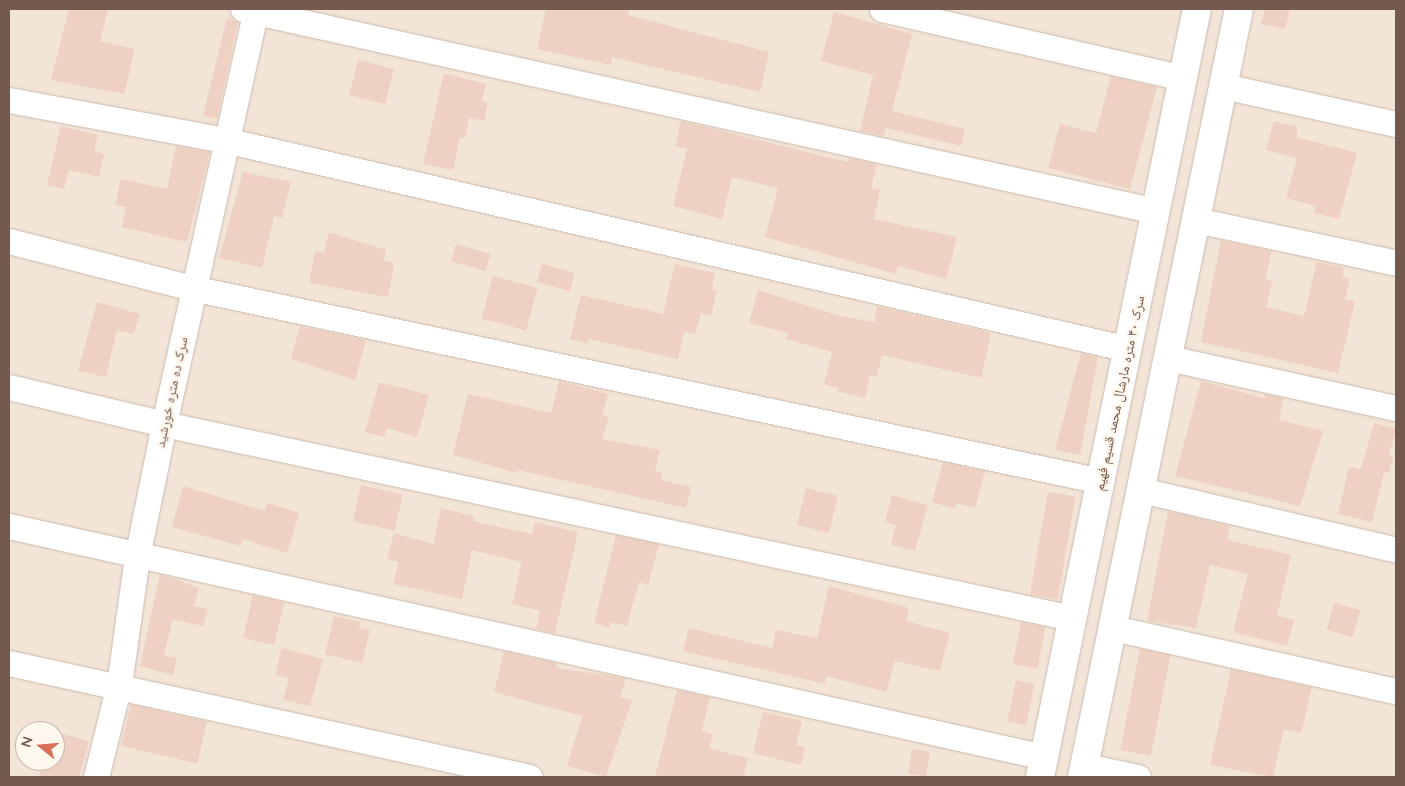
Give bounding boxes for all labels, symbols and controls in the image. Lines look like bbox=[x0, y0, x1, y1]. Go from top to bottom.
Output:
street label: سرک ۴۰ متره مارشال محمد قسیم فهیم bbox=[1090, 294, 1148, 492]
street label: سرک ده متره خورشید bbox=[151, 335, 191, 449]
north arrow bbox=[15, 721, 65, 771]
text: N bbox=[16, 734, 37, 749]

